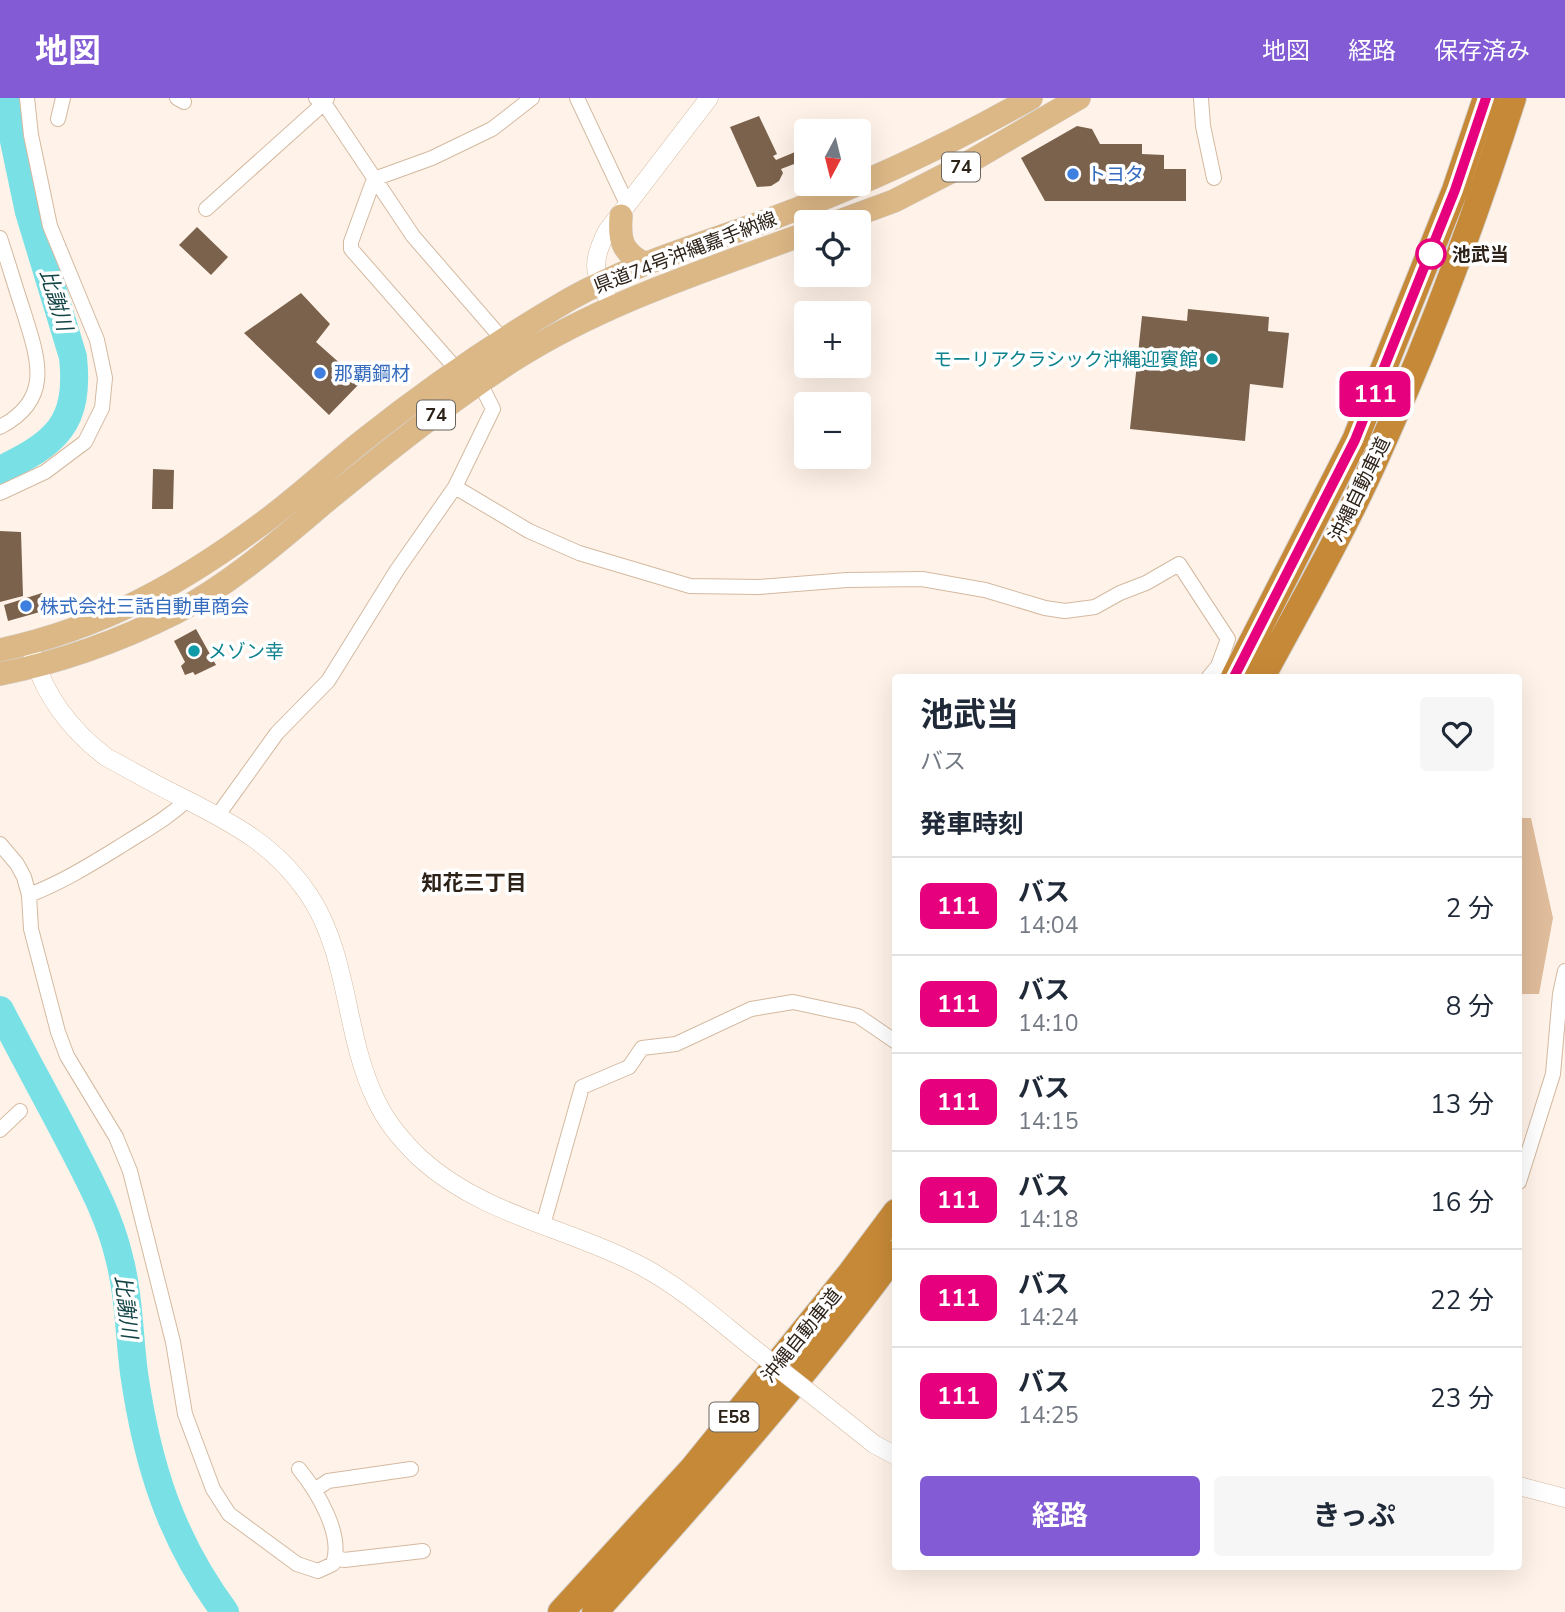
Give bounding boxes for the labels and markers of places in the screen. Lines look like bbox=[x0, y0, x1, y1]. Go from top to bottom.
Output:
place label: トヨタ bbox=[1087, 162, 1144, 188]
marker: トヨタ bbox=[1065, 166, 1081, 182]
marker: 池武当 bbox=[1416, 239, 1446, 269]
place label: 池武当 bbox=[1452, 242, 1509, 268]
place label: モーリアクラシック沖縄迎賓館 bbox=[933, 347, 1198, 373]
marker: モーリアクラシック沖縄迎賓館 bbox=[1204, 351, 1220, 367]
place label: 那覇鋼材 bbox=[334, 361, 410, 387]
marker: 那覇鋼材 bbox=[312, 365, 328, 381]
place label: 株式会社三話自動車商会 bbox=[40, 594, 249, 620]
marker: 株式会社三話自動車商会 bbox=[18, 598, 34, 614]
place label: メゾン幸 bbox=[208, 639, 284, 665]
marker: メゾン幸 bbox=[186, 643, 202, 659]

